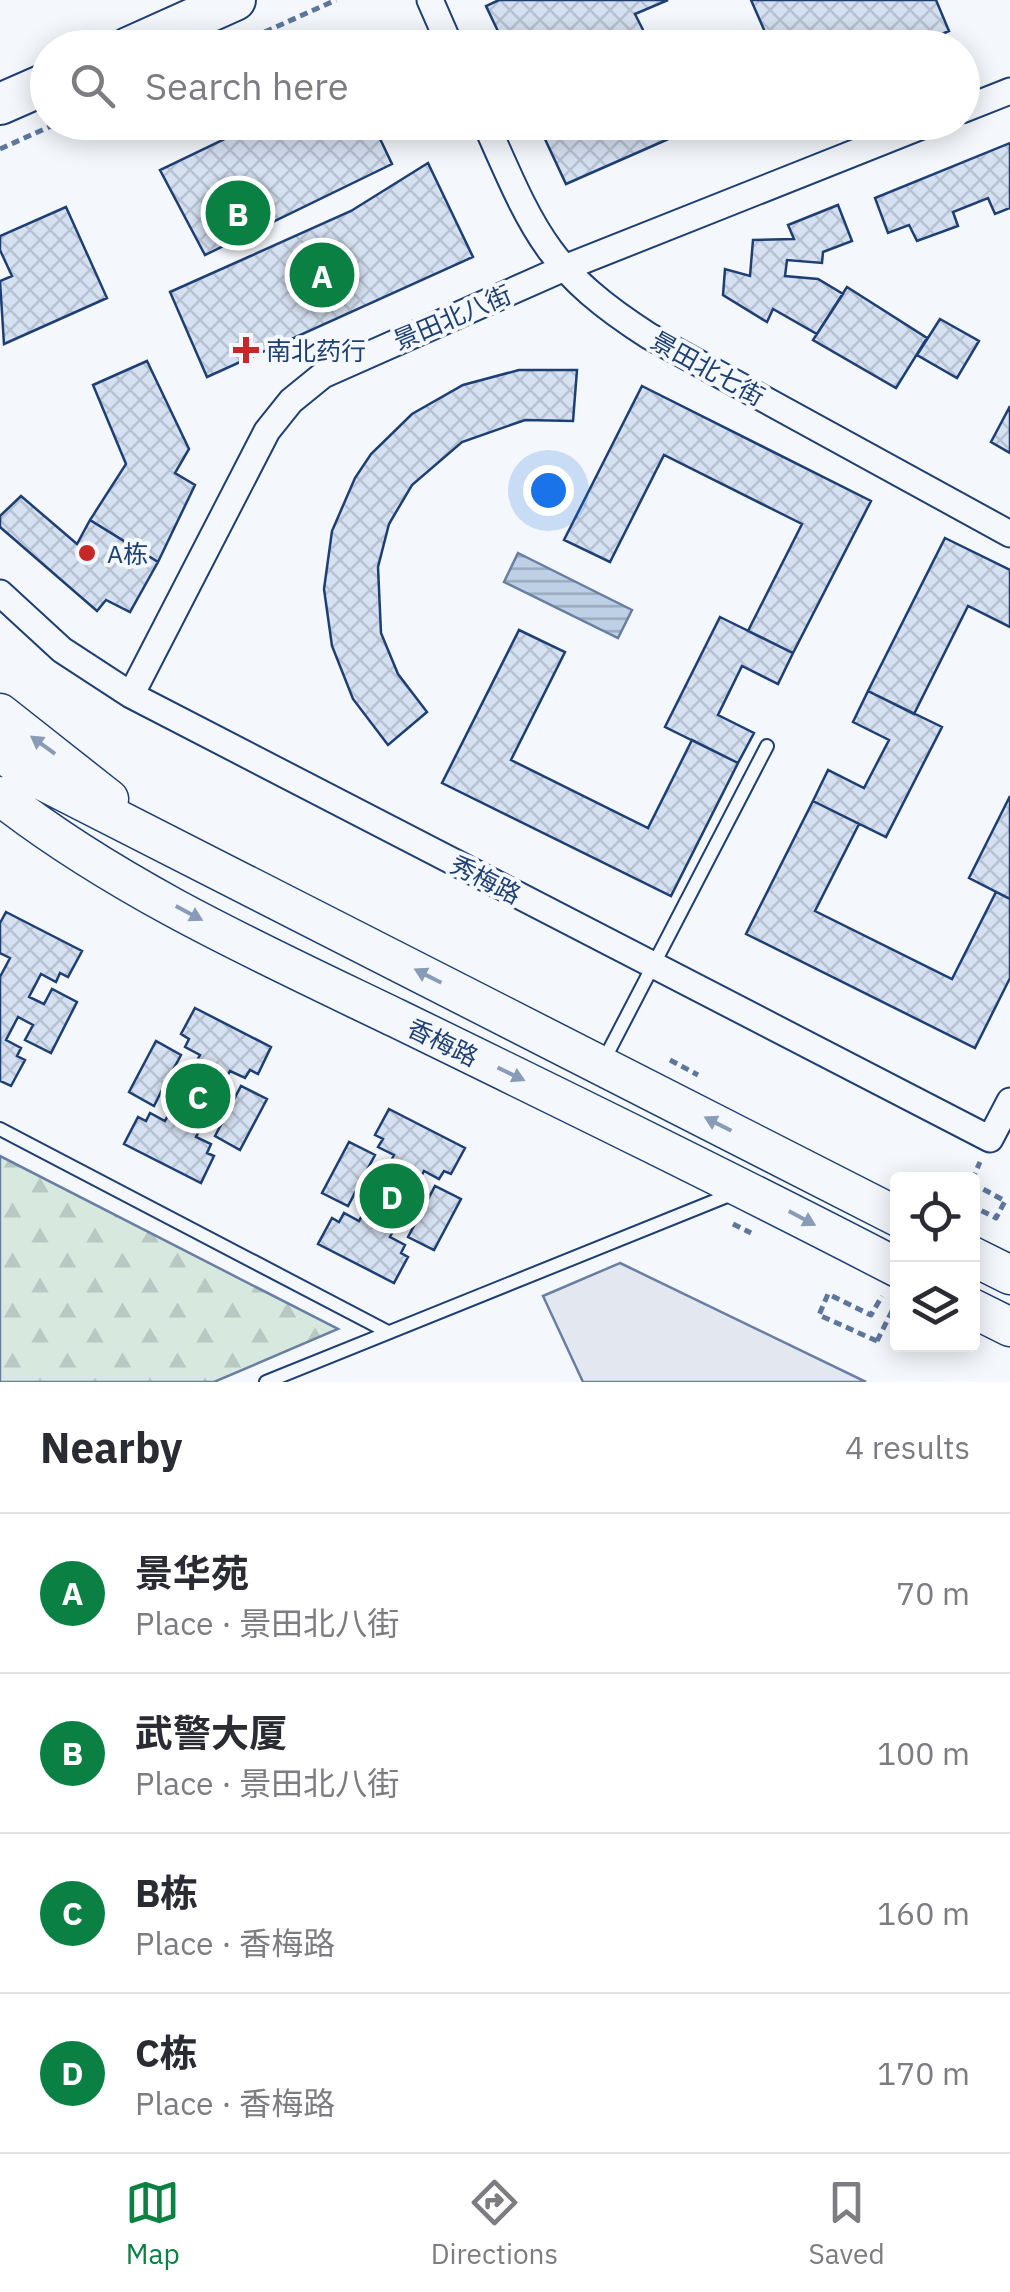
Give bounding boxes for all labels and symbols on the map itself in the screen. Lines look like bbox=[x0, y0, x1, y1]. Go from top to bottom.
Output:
pin: B bbox=[206, 176, 270, 250]
pin: A bbox=[290, 238, 354, 312]
street label: 景田北八街 bbox=[388, 277, 516, 357]
street label: 景田北七街 bbox=[645, 323, 771, 413]
place label: 南北药行 bbox=[266, 334, 366, 367]
marker: 南北药行 bbox=[235, 339, 257, 361]
your location bbox=[523, 465, 574, 516]
place label: A栋 bbox=[107, 537, 148, 570]
marker: A栋 bbox=[76, 542, 98, 564]
one-way arrow bbox=[30, 736, 56, 755]
street label: 秀梅路 bbox=[445, 847, 527, 911]
one-way arrow bbox=[174, 904, 203, 921]
one-way arrow bbox=[414, 968, 443, 985]
street label: 香梅路 bbox=[402, 1011, 484, 1073]
pin: C bbox=[166, 1058, 230, 1134]
one-way arrow bbox=[497, 1066, 526, 1083]
one-way arrow bbox=[703, 1116, 732, 1133]
pin: D bbox=[360, 1158, 424, 1234]
one-way arrow bbox=[788, 1210, 817, 1227]

